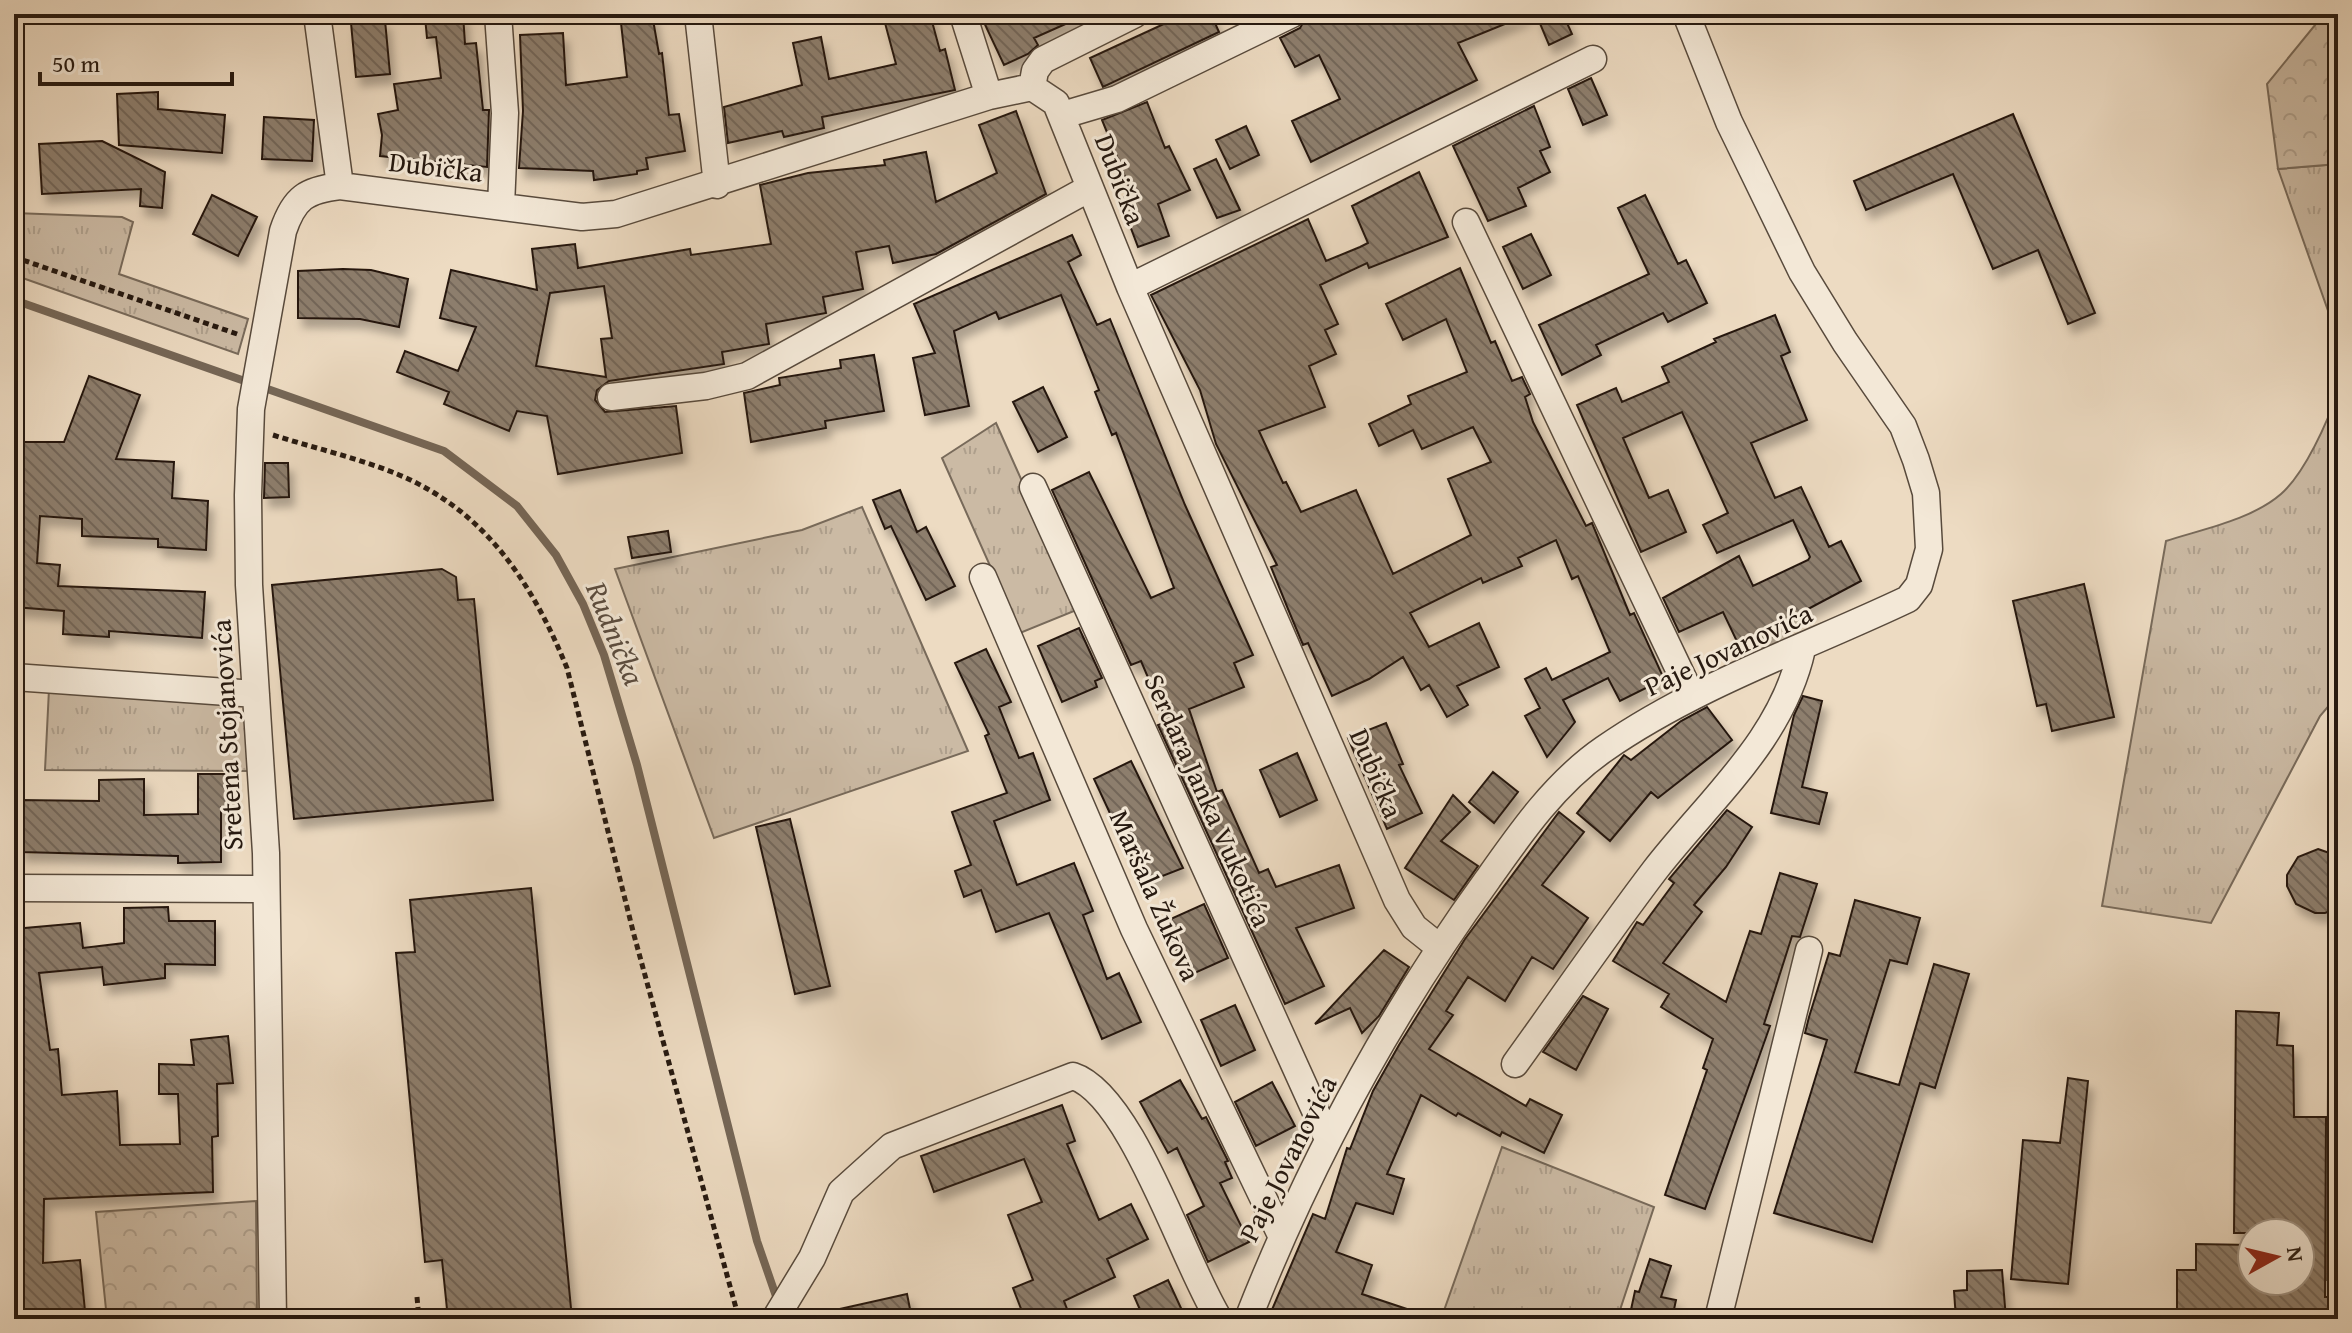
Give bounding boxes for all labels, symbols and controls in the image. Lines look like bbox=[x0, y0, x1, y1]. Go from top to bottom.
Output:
scale bar bbox=[40, 36, 232, 86]
text: 50 m bbox=[52, 46, 100, 81]
street label: Dubička bbox=[1085, 128, 1157, 231]
street label: Dubička bbox=[387, 140, 486, 192]
water label: Rudnička bbox=[575, 574, 657, 692]
street label: Paje Jovanovića bbox=[1637, 592, 1819, 706]
street label: Sretena Stojanovića bbox=[199, 618, 253, 852]
street label: Serdara Janka Vukotića bbox=[1135, 667, 1284, 934]
street label: Dubička bbox=[1340, 722, 1415, 825]
street label: Maršala Žukova bbox=[1100, 803, 1212, 988]
street label: Paje Jovanovića bbox=[1228, 1067, 1347, 1248]
north arrow bbox=[2236, 1217, 2316, 1297]
text: N bbox=[2279, 1245, 2313, 1264]

